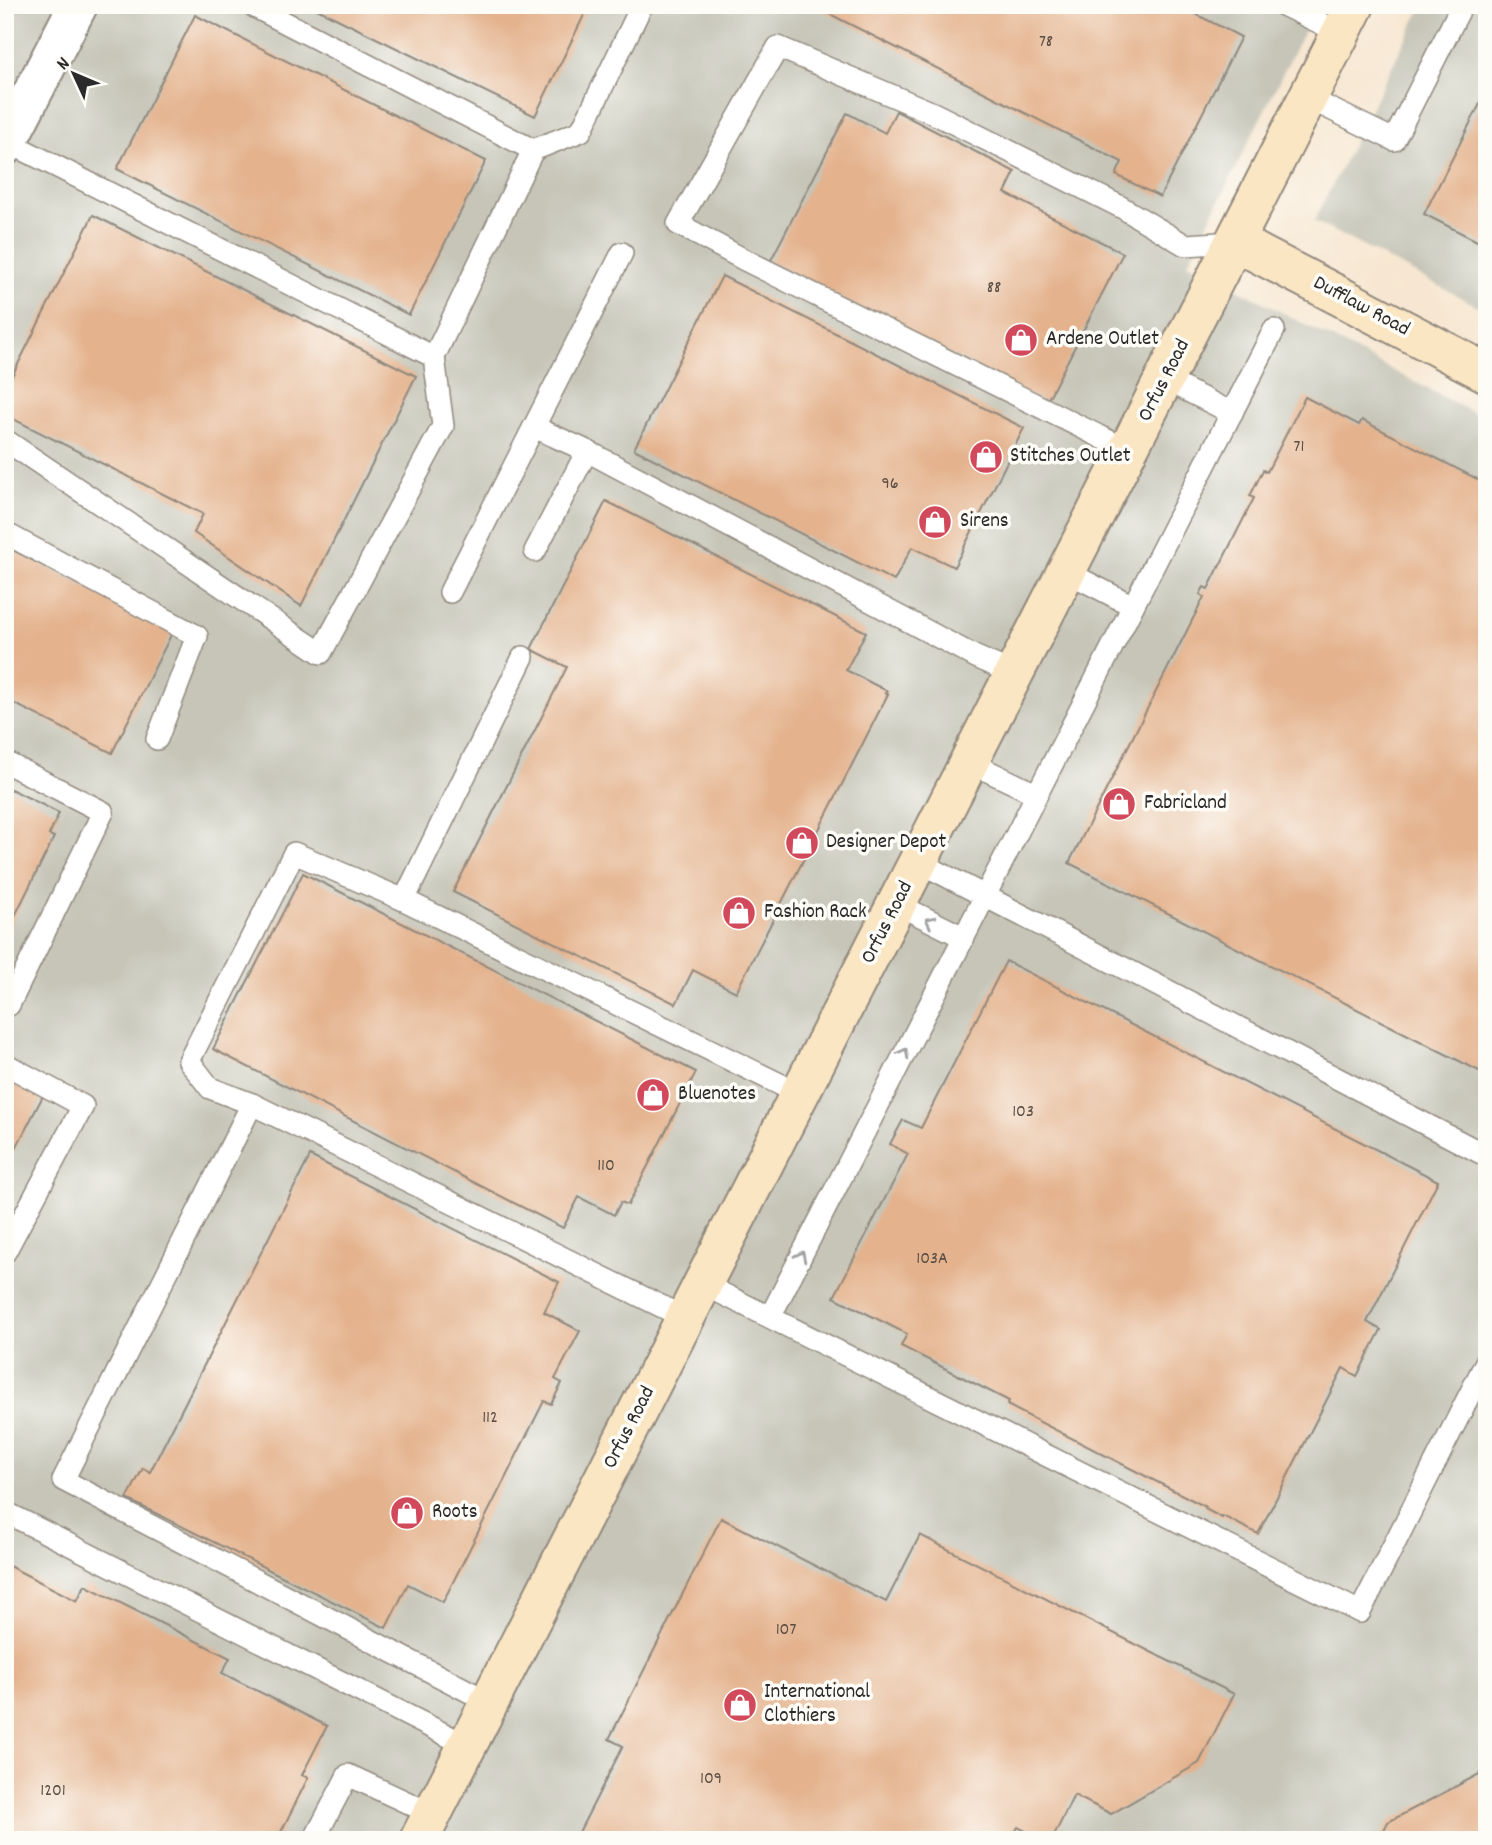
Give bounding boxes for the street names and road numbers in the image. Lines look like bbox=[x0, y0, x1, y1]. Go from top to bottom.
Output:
street label: Dufflaw Road bbox=[1307, 269, 1415, 345]
street label: Orfus Road bbox=[1131, 334, 1199, 428]
street label: Orfus Road bbox=[854, 876, 922, 970]
street label: Orfus Road bbox=[596, 1381, 664, 1475]

